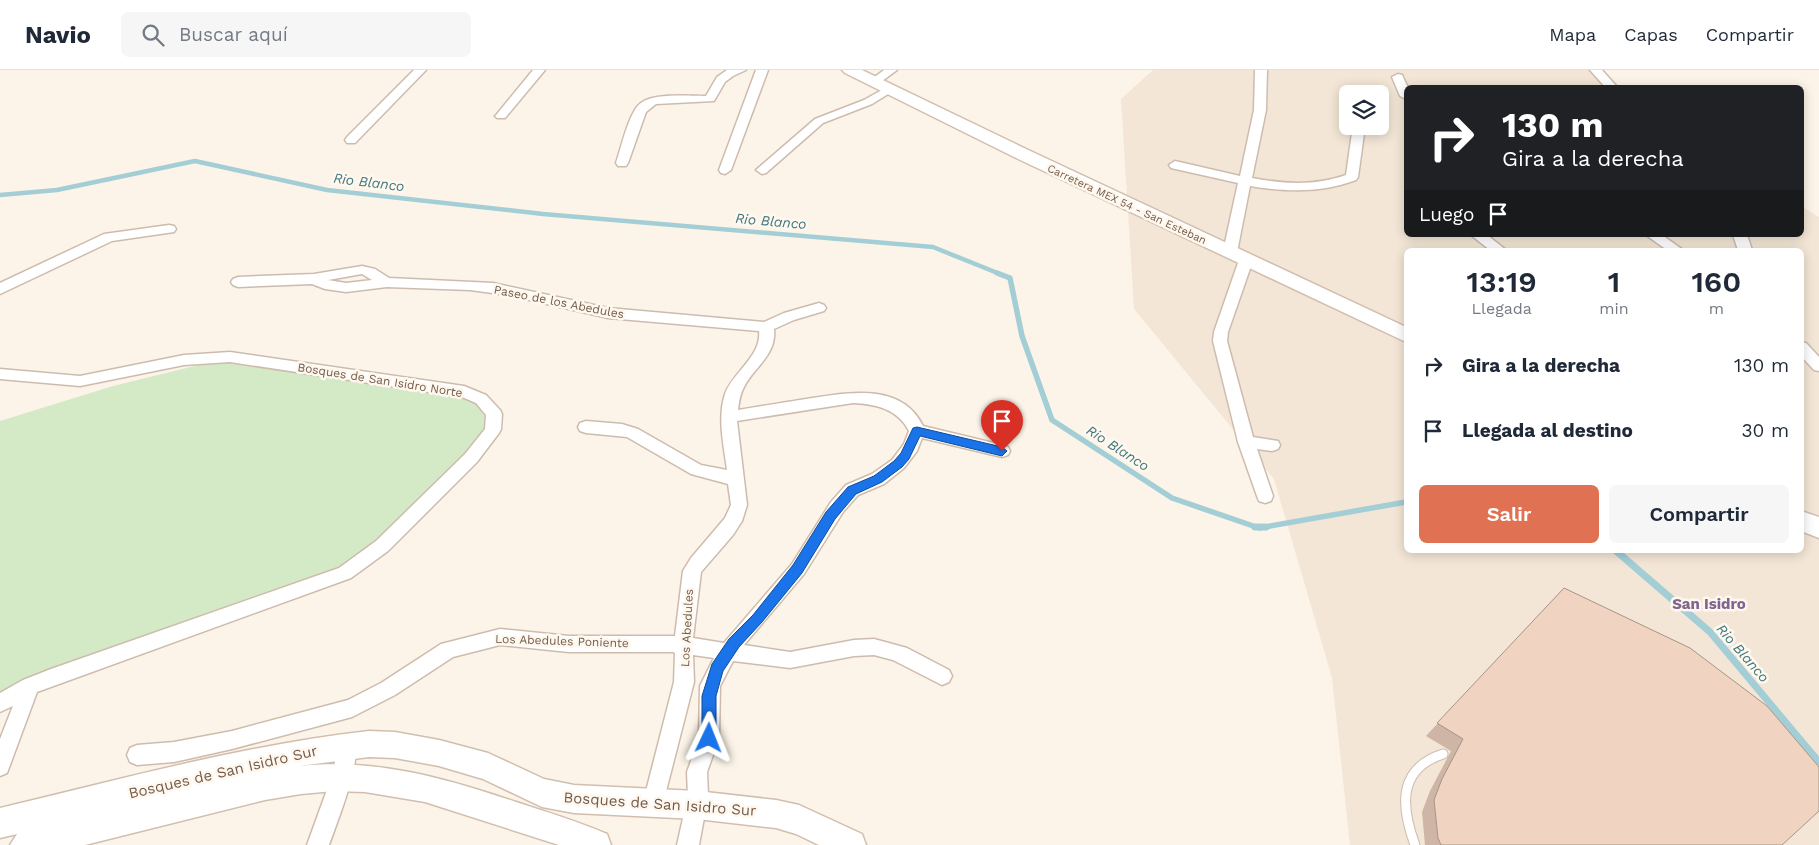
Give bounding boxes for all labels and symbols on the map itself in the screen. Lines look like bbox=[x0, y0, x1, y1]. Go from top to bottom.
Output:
street label: Carretera MEX 54 - San Esteban bbox=[1045, 162, 1208, 247]
water label: Rio Blanco bbox=[333, 170, 405, 194]
water label: Rio Blanco bbox=[735, 210, 807, 232]
street label: Paseo de los Abedules bbox=[493, 283, 625, 321]
street label: Bosques de San Isidro Norte bbox=[296, 360, 464, 400]
pin bbox=[981, 400, 1023, 451]
water label: Rio Blanco bbox=[1084, 422, 1152, 474]
street label: Los Abedules bbox=[678, 589, 696, 667]
district label: San Isidro bbox=[1672, 595, 1746, 613]
water label: Rio Blanco bbox=[1714, 621, 1772, 685]
street label: Los Abedules Poniente bbox=[495, 632, 629, 650]
position arrow bbox=[682, 711, 734, 763]
street label: Bosques de San Isidro Sur bbox=[127, 742, 319, 802]
street label: Bosques de San Isidro Sur bbox=[563, 788, 757, 820]

